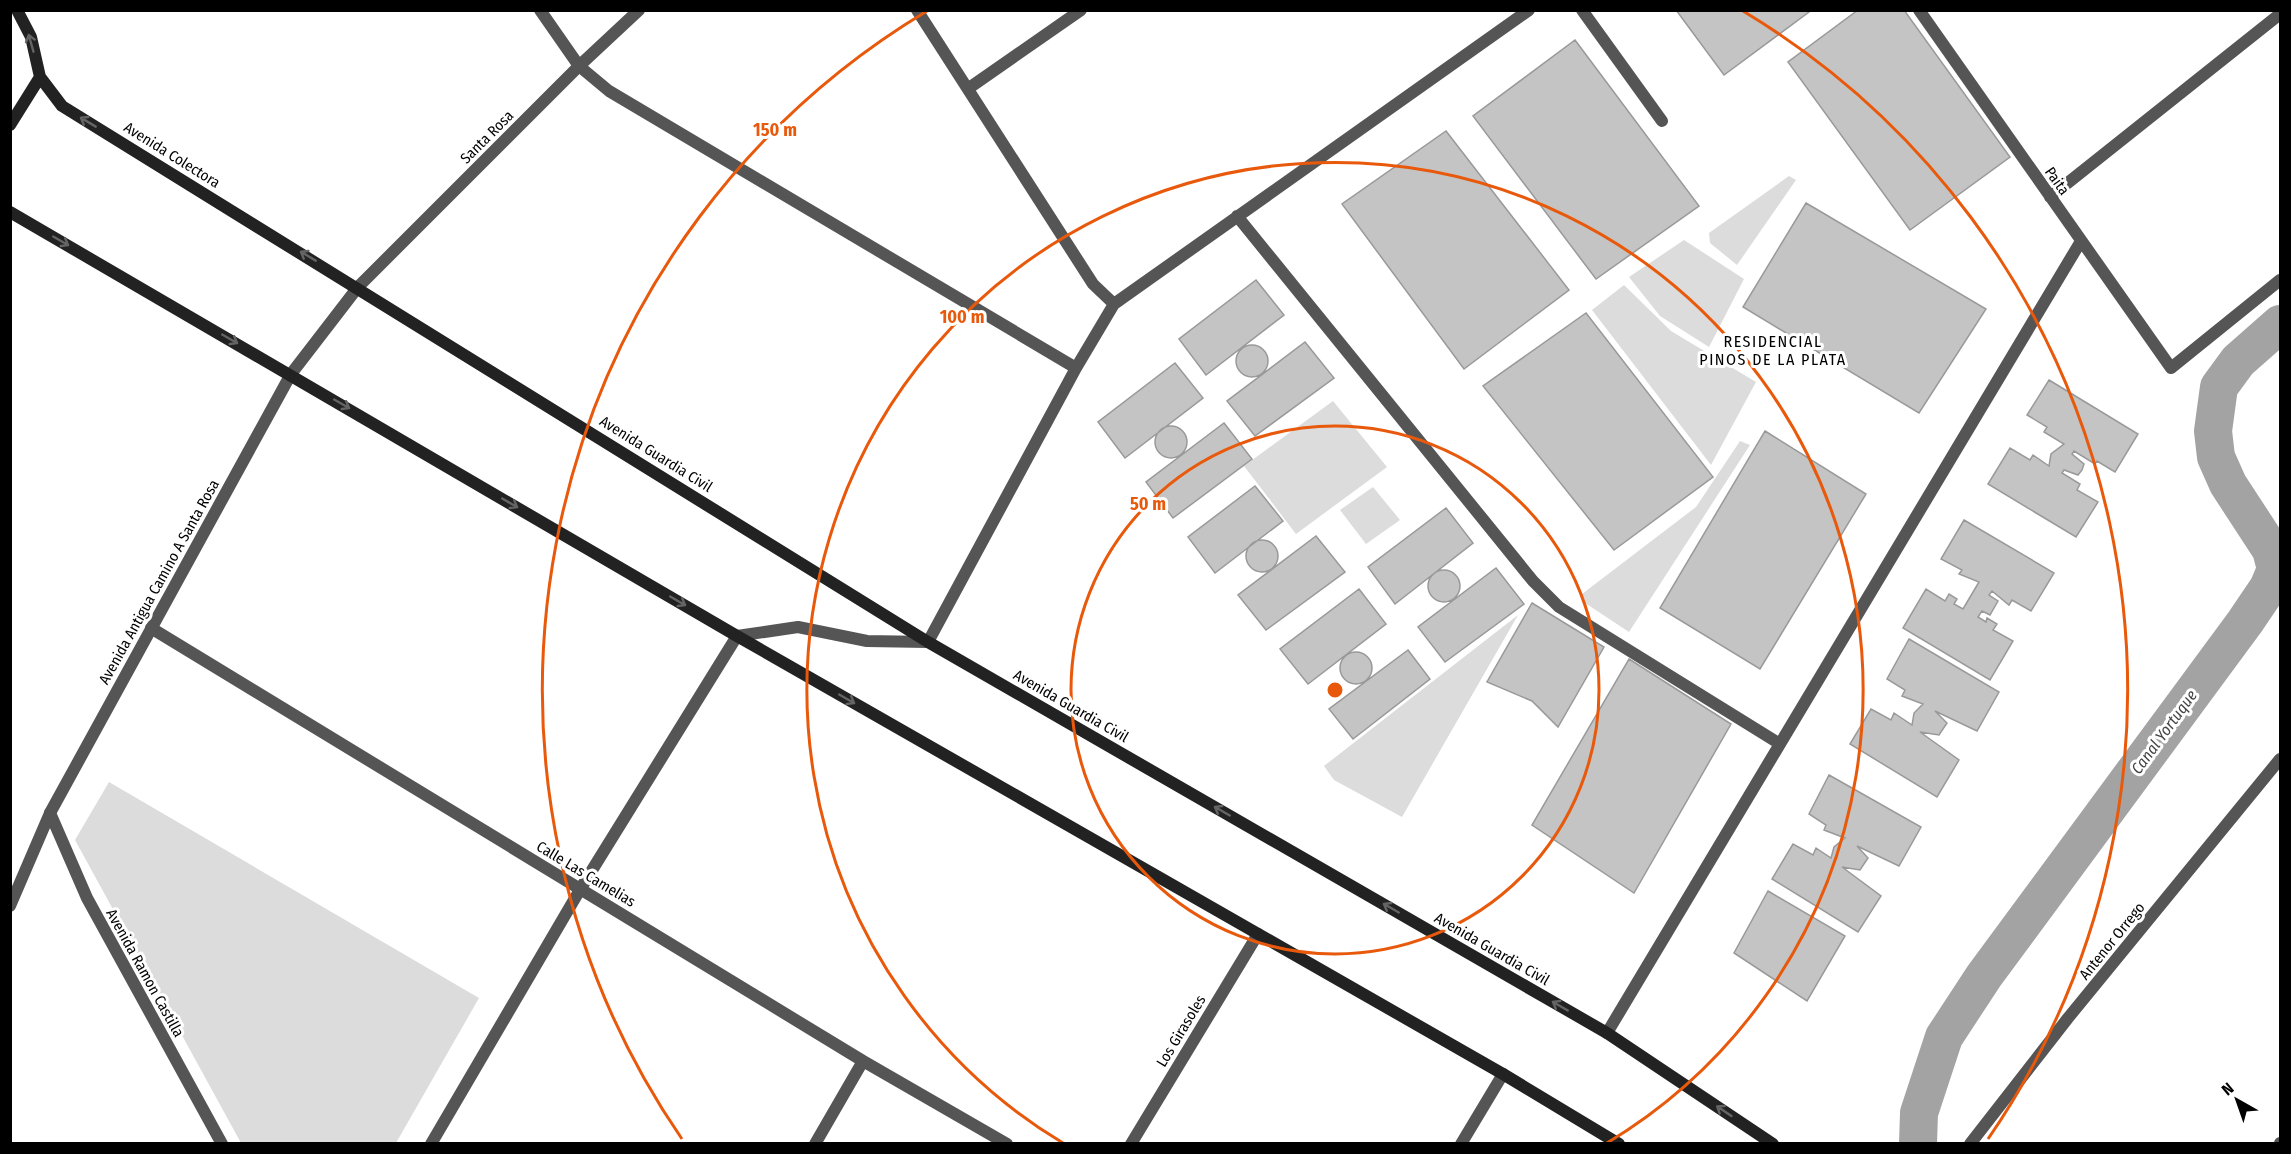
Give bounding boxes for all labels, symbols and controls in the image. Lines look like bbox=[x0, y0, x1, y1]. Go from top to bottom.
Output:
one-way arrow bbox=[25, 34, 36, 53]
street label: Santa Rosa bbox=[457, 107, 517, 167]
one-way arrow bbox=[80, 115, 97, 128]
street label: Avenida Colectora bbox=[121, 118, 223, 192]
text: 150 m bbox=[753, 119, 797, 141]
street label: Paita bbox=[2041, 163, 2073, 199]
one-way arrow bbox=[52, 236, 69, 248]
one-way arrow bbox=[300, 250, 317, 263]
text: 100 m bbox=[940, 306, 984, 328]
district label: RESIDENCIAL PINOS DE LA PLATA bbox=[1699, 332, 1847, 369]
one-way arrow bbox=[221, 333, 238, 345]
one-way arrow bbox=[333, 398, 350, 410]
street label: Avenida Guardia Civil bbox=[596, 412, 716, 496]
street label: Avenida Antigua Camino A Santa Rosa bbox=[95, 476, 223, 688]
text: 50 m bbox=[1130, 493, 1166, 515]
one-way arrow bbox=[501, 497, 518, 509]
one-way arrow bbox=[669, 595, 686, 607]
street label: Avenida Guardia Civil bbox=[1010, 666, 1132, 746]
centre of rings bbox=[1325, 680, 1345, 700]
water label: Canal Yortuque bbox=[2127, 686, 2201, 778]
one-way arrow bbox=[838, 693, 855, 705]
one-way arrow bbox=[1214, 805, 1231, 817]
street label: Calle Las Camelias bbox=[533, 837, 639, 911]
street label: Antenor Orrego bbox=[2075, 899, 2149, 983]
one-way arrow bbox=[1383, 902, 1400, 914]
street label: Avenida Ramon Castilla bbox=[102, 906, 188, 1040]
street label: Avenida Guardia Civil bbox=[1431, 909, 1553, 989]
street label: Los Girasoles bbox=[1153, 992, 1209, 1070]
one-way arrow bbox=[1552, 1000, 1569, 1012]
north arrow bbox=[2207, 1070, 2267, 1130]
text: N bbox=[2218, 1079, 2237, 1099]
one-way arrow bbox=[1716, 1105, 1733, 1117]

